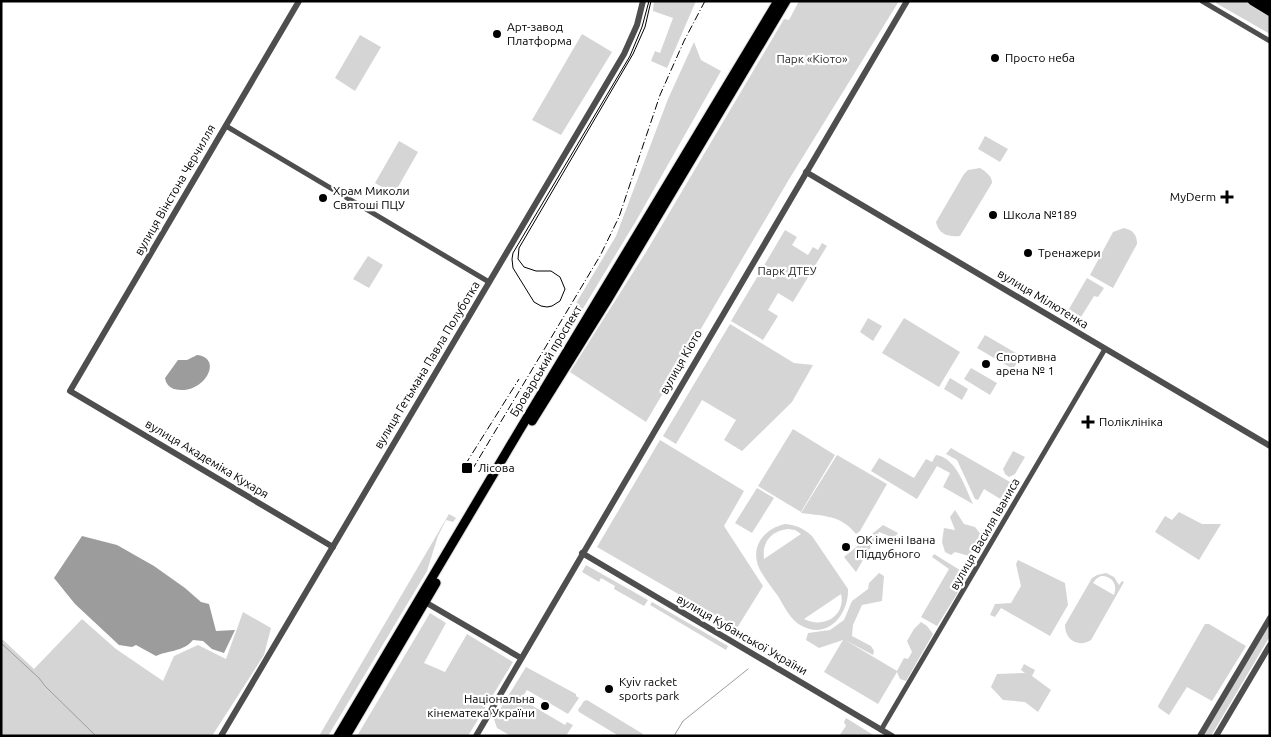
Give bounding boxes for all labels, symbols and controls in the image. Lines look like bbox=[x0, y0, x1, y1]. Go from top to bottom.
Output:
place label: Арт-завод Платформа bbox=[507, 20, 572, 47]
marker: Арт-завод Платформа bbox=[491, 28, 503, 40]
place label: Просто неба bbox=[1005, 51, 1075, 64]
park label: Парк «Кіото» bbox=[776, 52, 848, 65]
marker: Просто неба bbox=[989, 52, 1001, 64]
street label: вулиця Вінстона Черчилля bbox=[132, 122, 217, 258]
place label: Храм Миколи Святоші ПЦУ bbox=[333, 184, 410, 211]
place label: MyDerm bbox=[1170, 190, 1216, 203]
marker: MyDerm bbox=[1220, 190, 1234, 204]
marker: Храм Миколи Святоші ПЦУ bbox=[317, 192, 329, 204]
place label: Школа №189 bbox=[1003, 208, 1077, 221]
marker: Школа №189 bbox=[987, 209, 999, 221]
place label: Тренажери bbox=[1038, 246, 1101, 259]
marker: Тренажери bbox=[1022, 247, 1034, 259]
park label: Парк ДТЕУ bbox=[757, 264, 817, 277]
street label: вулиця Мілютенка bbox=[995, 266, 1091, 331]
street label: вулиця Гетьмана Павла Полуботка bbox=[371, 279, 482, 451]
street label: Броварський проспект bbox=[507, 302, 584, 419]
street label: вулиця Кіото bbox=[657, 327, 704, 396]
place label: Спортивна арена № 1 bbox=[996, 350, 1057, 377]
marker: Спортивна арена № 1 bbox=[980, 358, 992, 370]
marker: Поліклініка bbox=[1081, 415, 1095, 429]
place label: Поліклініка bbox=[1099, 415, 1163, 428]
street label: вулиця Академіка Кухаря bbox=[143, 417, 271, 501]
marker: Лісова bbox=[460, 461, 474, 475]
place label: Лісова bbox=[478, 461, 515, 474]
street label: вулиця Василя Іваниса bbox=[947, 476, 1022, 592]
place label: ОК імені Івана Піддубного bbox=[856, 533, 935, 560]
marker: ОК імені Івана Піддубного bbox=[840, 541, 852, 553]
street label: вулиця Кубанської України bbox=[675, 592, 810, 677]
place label: Kyiv racket sports park bbox=[619, 675, 679, 702]
marker: Kyiv racket sports park bbox=[603, 683, 615, 695]
place label: Національна кінематека України bbox=[427, 692, 535, 719]
marker: Національна кінематека України bbox=[539, 700, 551, 712]

